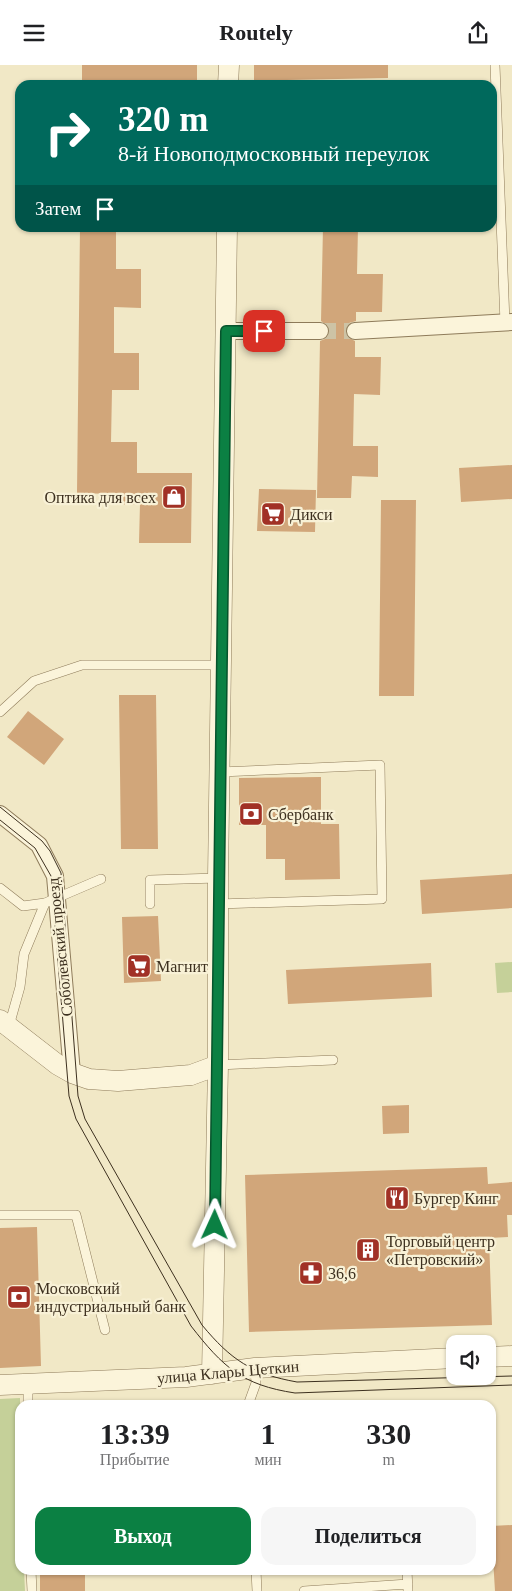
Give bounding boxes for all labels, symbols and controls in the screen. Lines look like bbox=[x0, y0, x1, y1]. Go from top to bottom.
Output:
icon: menu bbox=[20, 19, 48, 47]
icon: share bbox=[464, 19, 492, 47]
text: Routely bbox=[219, 20, 293, 45]
icon: right bbox=[35, 100, 100, 165]
text: 320 m bbox=[118, 100, 208, 139]
text: 8-й Новоподмосковный переулок bbox=[118, 141, 430, 166]
icon: arrive bbox=[91, 195, 119, 223]
text: Затем bbox=[35, 198, 81, 219]
pin bbox=[243, 310, 285, 352]
icon: arrive bbox=[250, 317, 278, 345]
shop icon: Оптика для всех bbox=[161, 484, 187, 510]
place label: Оптика для всех bbox=[45, 489, 156, 507]
supermarket icon: Дикси bbox=[260, 501, 286, 527]
place label: Дикси bbox=[290, 506, 333, 524]
bank icon: Сбербанк bbox=[238, 801, 264, 827]
place label: Сбербанк bbox=[268, 806, 334, 824]
street label: Соболевский проезд bbox=[44, 877, 77, 1017]
supermarket icon: Магнит bbox=[126, 953, 152, 979]
place label: Магнит bbox=[156, 958, 208, 975]
restaurant icon: Бургер Кинг bbox=[384, 1185, 410, 1211]
place label: Бургер Кинг bbox=[414, 1190, 499, 1208]
position arrow bbox=[188, 1198, 240, 1250]
place label: Торговый центр «Петровский» bbox=[386, 1233, 495, 1269]
building icon: Торговый центр «Петровский» bbox=[355, 1237, 381, 1263]
pharmacy icon: 36,6 bbox=[298, 1260, 324, 1286]
place label: 36,6 bbox=[328, 1265, 356, 1282]
place label: Московский индустриальный банк bbox=[36, 1280, 186, 1316]
bank icon: Московский индустриальный банк bbox=[6, 1284, 32, 1310]
map controls bbox=[446, 1335, 496, 1385]
button: sound bbox=[446, 1335, 496, 1385]
street label: улица Клары Цеткин bbox=[156, 1357, 300, 1388]
text: 13:39 bbox=[100, 1417, 170, 1450]
text: 1 bbox=[261, 1417, 276, 1450]
text: 330 bbox=[366, 1417, 411, 1450]
text: Прибытие bbox=[100, 1451, 170, 1468]
text: мин bbox=[254, 1451, 282, 1468]
text: m bbox=[383, 1451, 395, 1468]
button: Выход bbox=[35, 1507, 251, 1565]
button: Поделиться bbox=[261, 1507, 476, 1565]

